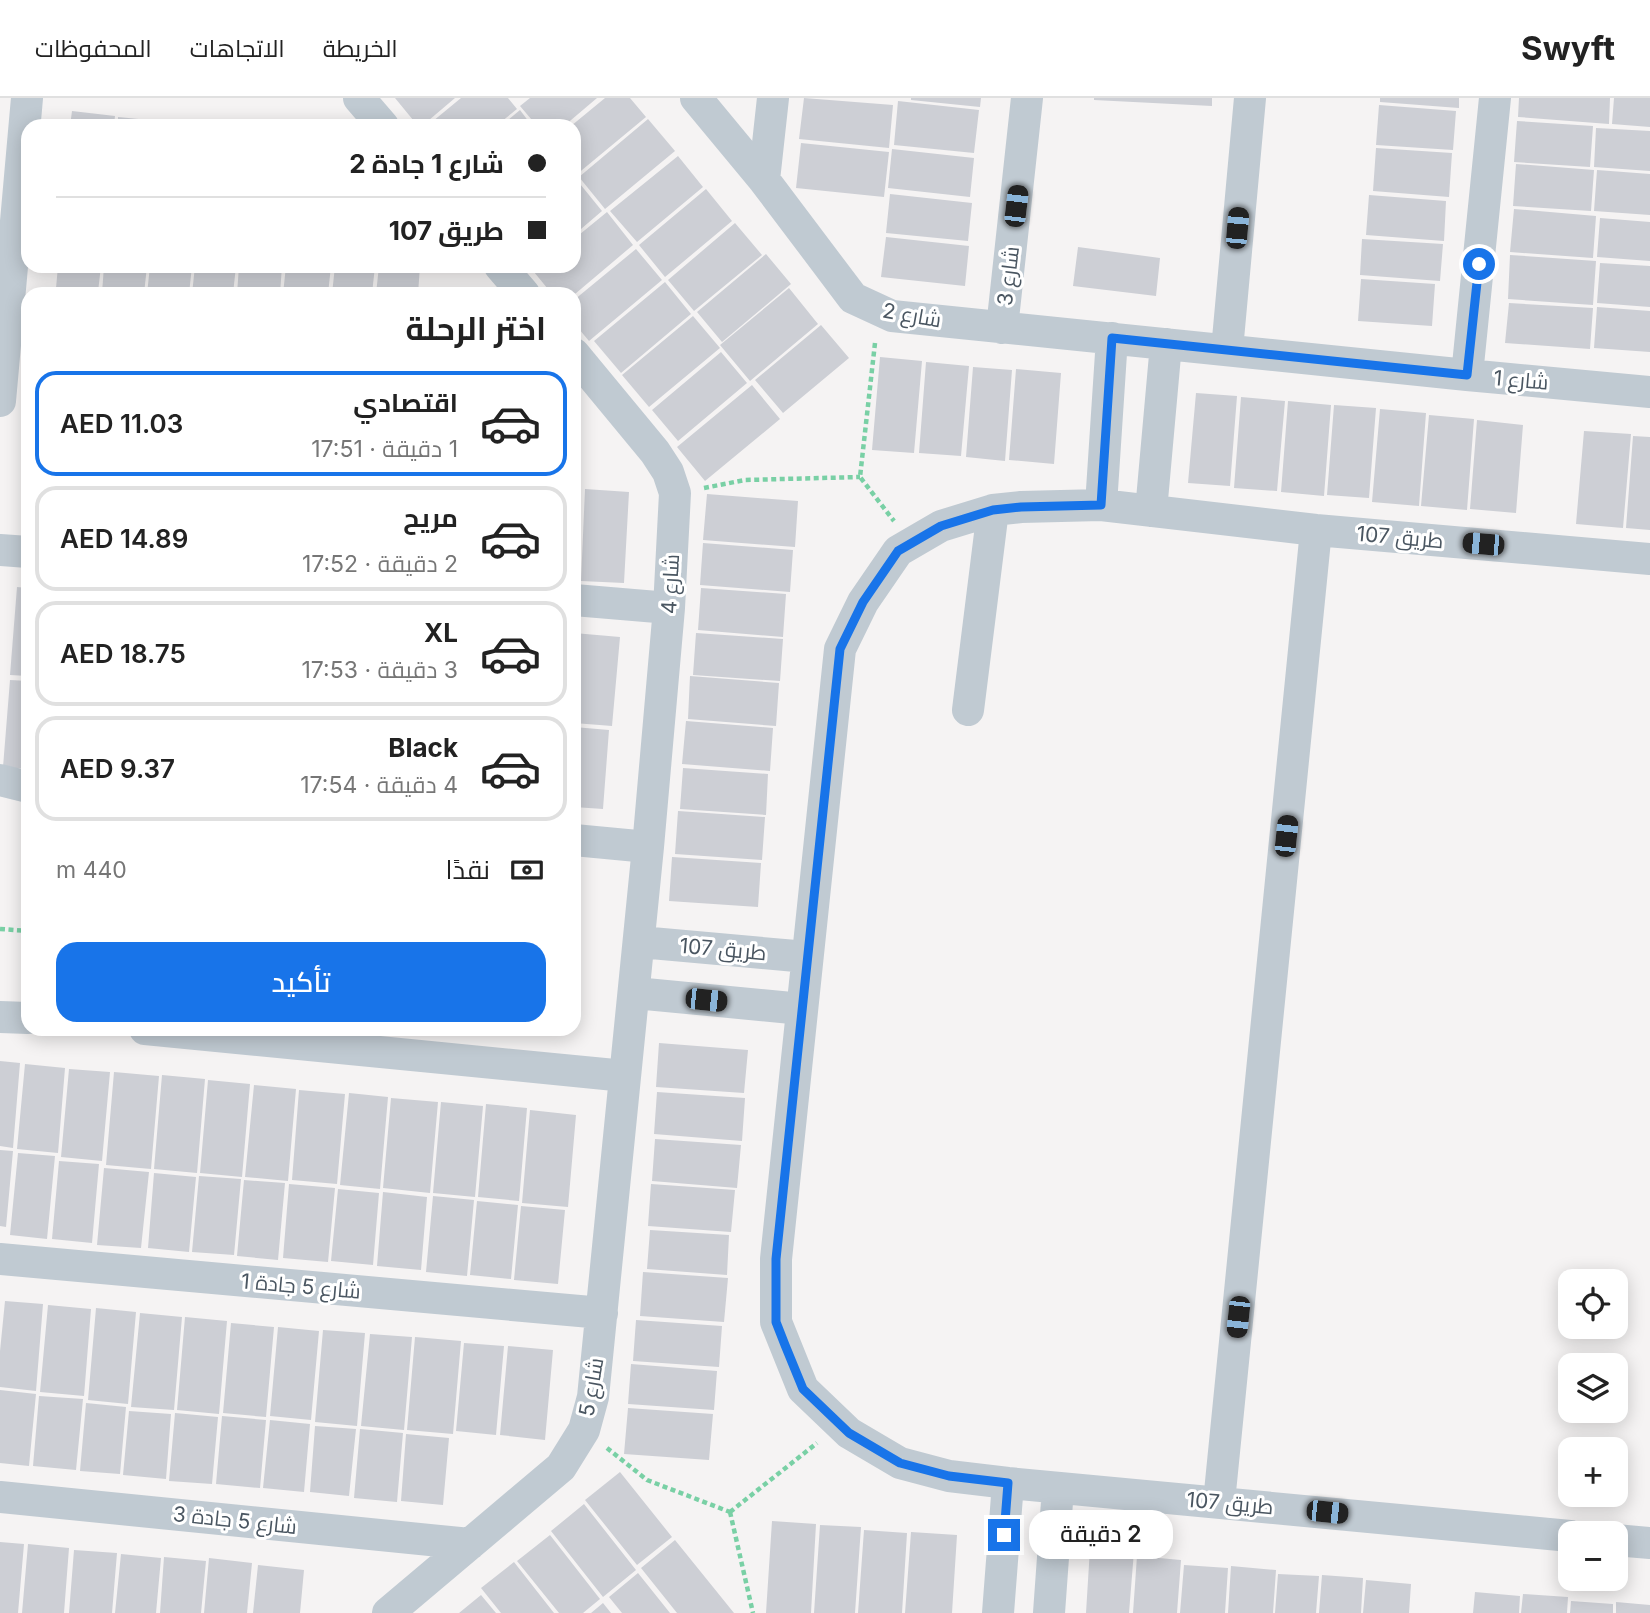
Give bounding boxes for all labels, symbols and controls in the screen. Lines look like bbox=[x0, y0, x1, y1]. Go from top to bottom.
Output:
text: Swyft bbox=[1521, 28, 1615, 68]
text: المحفوظات bbox=[35, 34, 152, 63]
text: الاتجاهات bbox=[190, 34, 285, 63]
text: الخريطة bbox=[323, 34, 398, 63]
text: شارع 1 جادة 2 bbox=[349, 148, 504, 179]
car bbox=[1004, 184, 1029, 228]
car bbox=[1225, 206, 1250, 250]
text: طريق 107 bbox=[389, 215, 504, 246]
street label: شارع 3 bbox=[992, 245, 1026, 307]
route start bbox=[1463, 248, 1495, 280]
street label: شارع 2 bbox=[880, 298, 943, 334]
text: اختر الرحلة bbox=[405, 309, 546, 348]
street label: شارع 1 bbox=[1492, 365, 1550, 397]
text: اقتصادي bbox=[353, 387, 458, 418]
icon: car bbox=[479, 392, 542, 455]
text: AED 11.03 bbox=[60, 408, 183, 439]
text: 1 دقيقة · 17:51 bbox=[311, 435, 458, 463]
text: مريح bbox=[403, 502, 458, 533]
icon: car bbox=[479, 507, 542, 570]
street label: طريق 107 bbox=[1355, 521, 1445, 554]
text: AED 14.89 bbox=[60, 523, 188, 554]
car bbox=[1462, 532, 1505, 556]
text: 2 دقيقة · 17:52 bbox=[302, 550, 458, 578]
street label: شارع 4 bbox=[656, 553, 686, 615]
text: XL bbox=[424, 617, 458, 648]
icon: car bbox=[479, 622, 542, 685]
text: AED 18.75 bbox=[60, 638, 186, 669]
text: 3 دقيقة · 17:53 bbox=[302, 656, 458, 684]
text: Black bbox=[388, 732, 458, 763]
icon: car bbox=[479, 737, 542, 800]
text: AED 9.37 bbox=[60, 753, 175, 784]
text: 4 دقيقة · 17:54 bbox=[300, 771, 458, 799]
car bbox=[1274, 814, 1299, 858]
icon: cash bbox=[508, 851, 546, 889]
text: نقدًا bbox=[446, 854, 490, 885]
text: 440 m bbox=[56, 856, 127, 884]
street label: طريق 107 bbox=[678, 933, 768, 966]
button: تأكيد bbox=[56, 942, 546, 1022]
car bbox=[685, 987, 728, 1013]
street label: شارع 5 جادة 1 bbox=[240, 1268, 362, 1306]
map controls bbox=[1558, 1269, 1628, 1591]
button: locate bbox=[1558, 1269, 1628, 1339]
car bbox=[1226, 1295, 1251, 1339]
button: layers bbox=[1558, 1353, 1628, 1423]
street label: شارع 5 bbox=[574, 1356, 610, 1419]
button: + bbox=[1558, 1437, 1628, 1507]
street label: طريق 107 bbox=[1185, 1487, 1275, 1520]
car bbox=[1306, 1499, 1349, 1525]
street label: شارع 5 جادة 3 bbox=[172, 1501, 298, 1541]
callout: 2 دقيقة bbox=[1028, 1510, 1172, 1560]
route end bbox=[988, 1519, 1020, 1551]
text: 2 دقيقة bbox=[1060, 1520, 1142, 1548]
button: − bbox=[1558, 1521, 1628, 1591]

